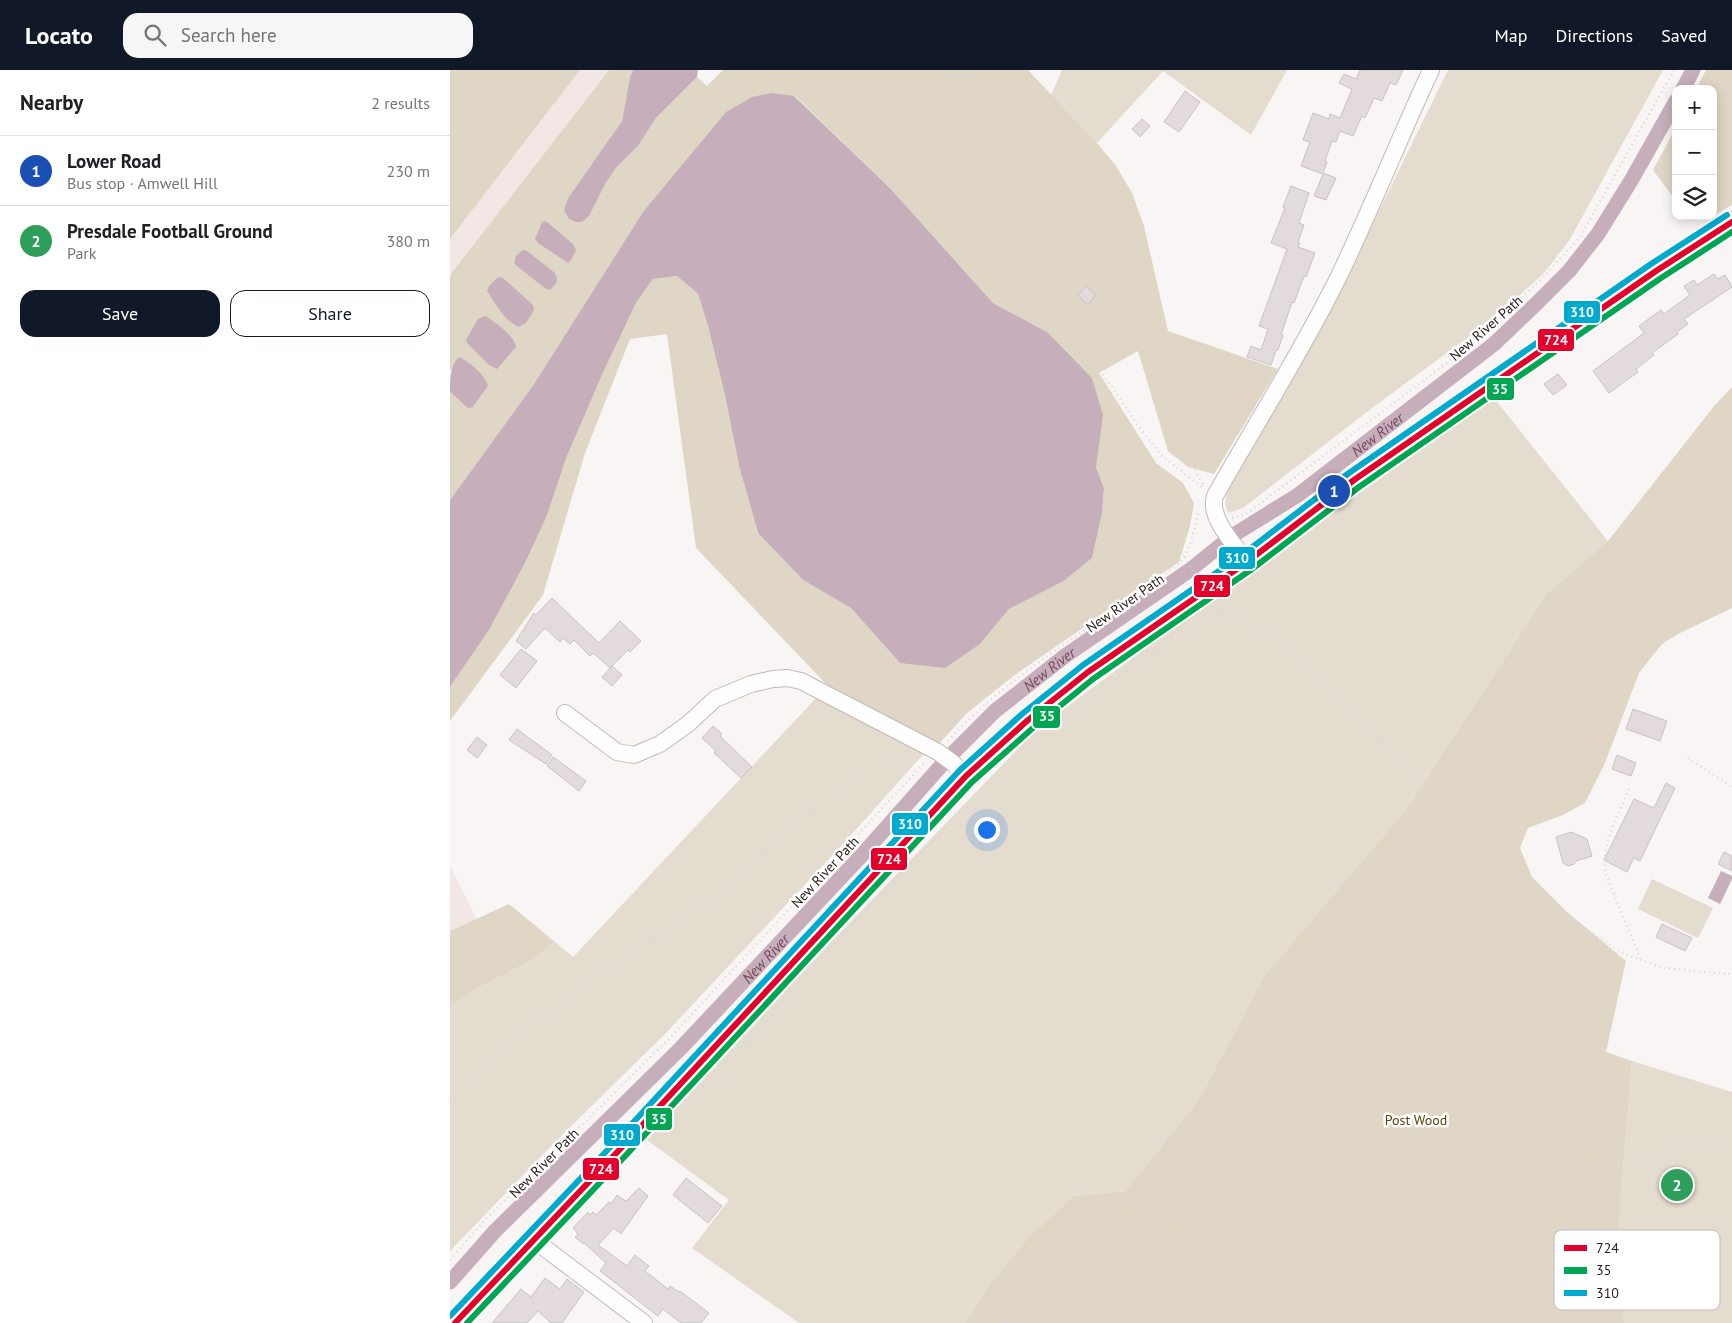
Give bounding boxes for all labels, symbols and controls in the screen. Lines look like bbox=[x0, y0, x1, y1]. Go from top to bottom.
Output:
search box bbox=[123, 13, 473, 58]
text: Locato bbox=[25, 20, 93, 51]
icon: search bbox=[141, 21, 169, 49]
text: Search here bbox=[181, 23, 277, 47]
text: Map bbox=[1495, 24, 1527, 47]
text: Directions bbox=[1555, 24, 1633, 47]
text: Saved bbox=[1661, 24, 1707, 47]
map controls bbox=[1672, 85, 1717, 220]
button: + bbox=[1672, 85, 1717, 130]
text: Nearby bbox=[20, 89, 83, 116]
text: 2 results bbox=[371, 93, 430, 113]
button: − bbox=[1672, 130, 1717, 175]
text: Lower Road bbox=[67, 149, 161, 173]
text: 1 bbox=[31, 161, 41, 181]
text: 230 m bbox=[387, 161, 430, 181]
text: Bus stop · Amwell Hill bbox=[67, 173, 218, 193]
button: layers bbox=[1672, 175, 1717, 220]
text: Presdale Football Ground bbox=[67, 219, 273, 243]
text: 2 bbox=[31, 231, 41, 251]
text: 380 m bbox=[387, 231, 430, 251]
text: Park bbox=[67, 243, 96, 263]
button: Save bbox=[20, 290, 220, 337]
button: Share bbox=[230, 290, 430, 337]
street label: New River Path bbox=[1446, 291, 1526, 365]
line badge: 310 bbox=[1563, 300, 1601, 324]
text: 310 bbox=[1570, 303, 1594, 321]
line badge: 724 bbox=[1537, 328, 1575, 352]
text: 724 bbox=[1544, 331, 1568, 349]
line badge: 35 bbox=[1486, 377, 1515, 401]
text: 35 bbox=[1492, 380, 1508, 398]
water label: New River bbox=[1347, 407, 1408, 460]
pin: 1 bbox=[1318, 472, 1350, 510]
line badge: 310 bbox=[1218, 546, 1256, 570]
text: 310 bbox=[1225, 549, 1249, 567]
street label: New River Path bbox=[1083, 570, 1167, 636]
line badge: 724 bbox=[1193, 574, 1231, 598]
text: 724 bbox=[1200, 577, 1224, 595]
water label: New River bbox=[1019, 642, 1079, 695]
line badge: 35 bbox=[1032, 705, 1061, 729]
text: 35 bbox=[1039, 707, 1055, 725]
line badge: 310 bbox=[891, 812, 929, 836]
text: 310 bbox=[898, 815, 922, 833]
your location bbox=[974, 817, 1000, 843]
street label: New River Path bbox=[787, 833, 863, 911]
line badge: 724 bbox=[870, 847, 908, 871]
text: 724 bbox=[877, 850, 901, 868]
water label: New River bbox=[737, 929, 794, 987]
line badge: 35 bbox=[645, 1107, 673, 1131]
text: 35 bbox=[651, 1110, 667, 1128]
park label: Post Wood bbox=[1385, 1111, 1447, 1129]
line badge: 310 bbox=[603, 1123, 641, 1147]
street label: New River Path bbox=[505, 1124, 583, 1202]
text: 310 bbox=[610, 1126, 634, 1144]
line badge: 724 bbox=[582, 1157, 620, 1181]
text: 724 bbox=[589, 1160, 613, 1178]
pin: 2 bbox=[1661, 1166, 1693, 1204]
legend bbox=[1554, 1230, 1720, 1310]
text: 724 bbox=[1596, 1239, 1619, 1257]
text: 35 bbox=[1596, 1261, 1611, 1279]
text: 310 bbox=[1596, 1284, 1619, 1302]

